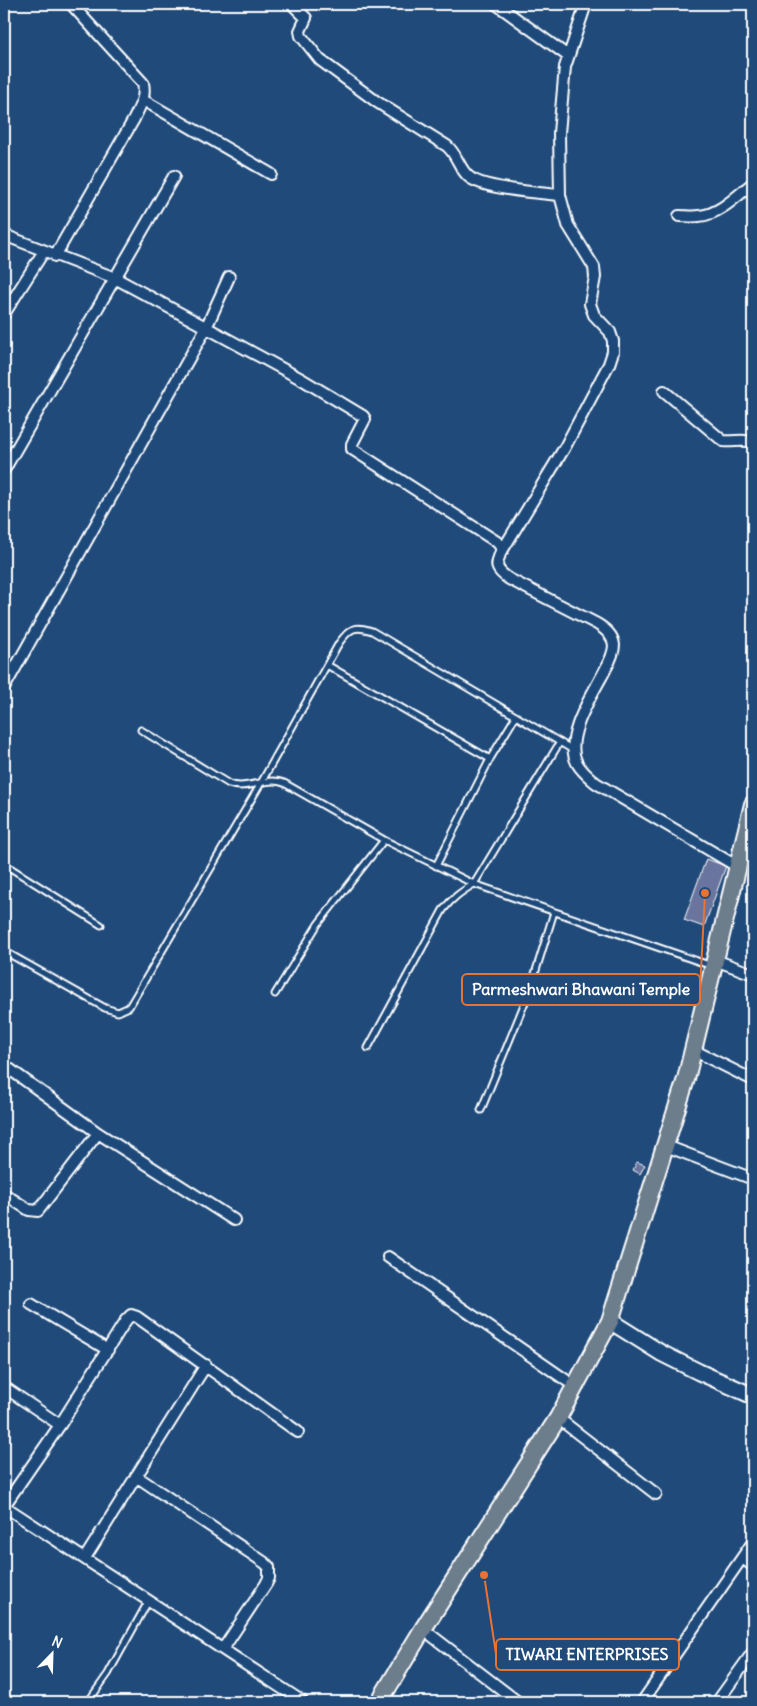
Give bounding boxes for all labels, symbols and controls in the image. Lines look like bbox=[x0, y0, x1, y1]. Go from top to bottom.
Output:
callout: Parmeshwari Bhawani Temple bbox=[462, 974, 700, 1005]
text: Parmeshwari Bhawani Temple bbox=[472, 979, 690, 1000]
north arrow bbox=[28, 1628, 78, 1678]
text: N bbox=[49, 1632, 65, 1652]
callout: TIWARI ENTERPRISES bbox=[496, 1639, 679, 1670]
text: TIWARI ENTERPRISES bbox=[505, 1644, 669, 1664]

